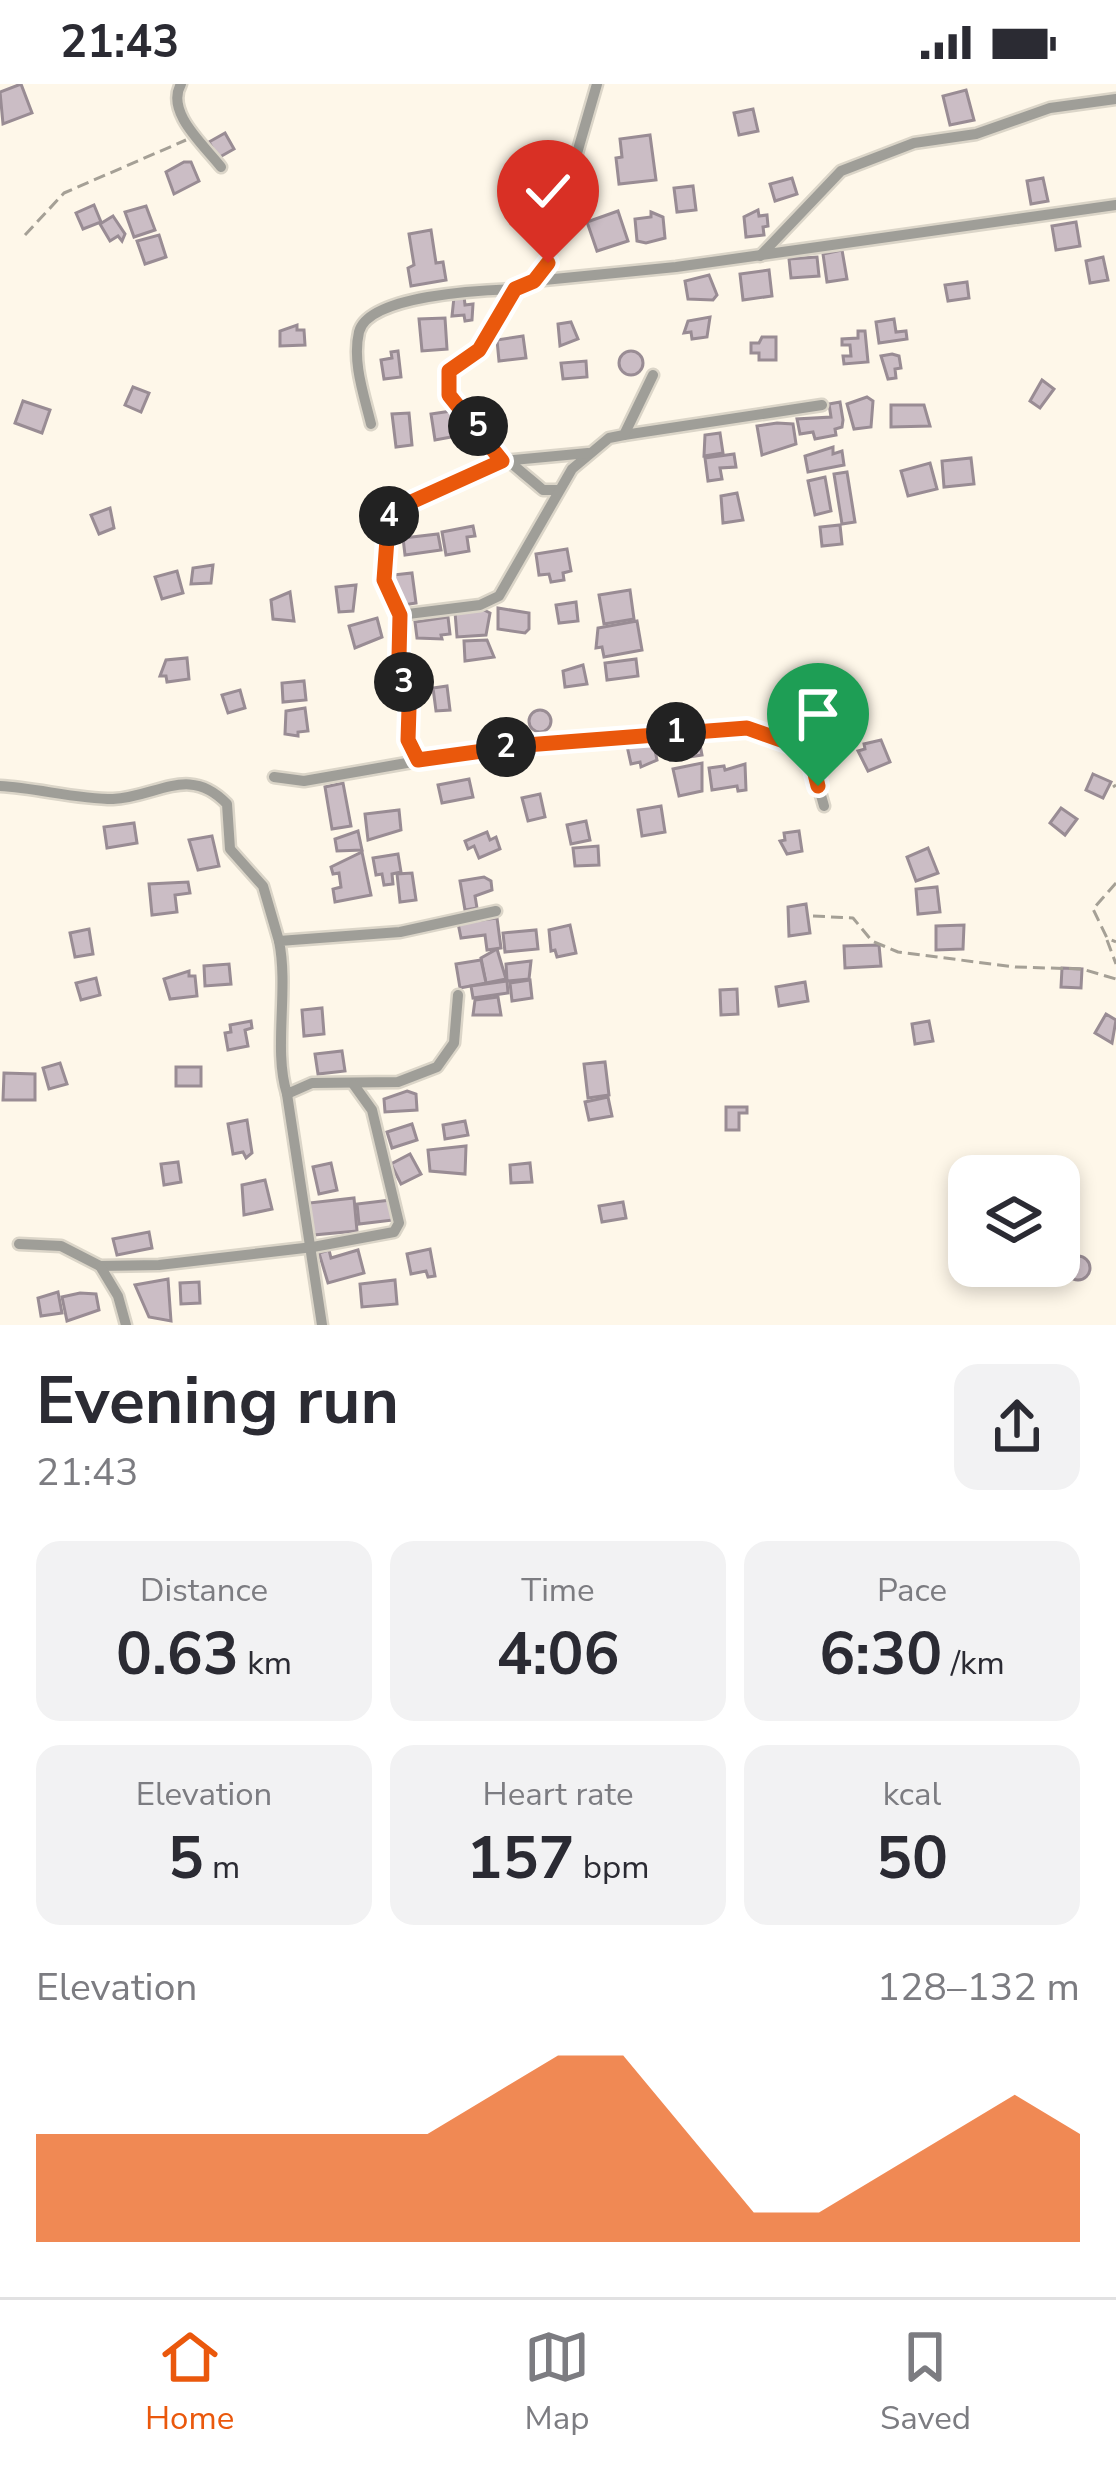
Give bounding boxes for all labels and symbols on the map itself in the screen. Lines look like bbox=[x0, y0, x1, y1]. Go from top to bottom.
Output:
pin bbox=[497, 140, 599, 263]
pin: 5 bbox=[448, 396, 508, 456]
pin: 4 bbox=[359, 486, 419, 546]
pin: 3 bbox=[374, 652, 434, 712]
pin bbox=[767, 663, 869, 786]
pin: 1 bbox=[646, 702, 706, 762]
pin: 2 bbox=[476, 717, 536, 777]

